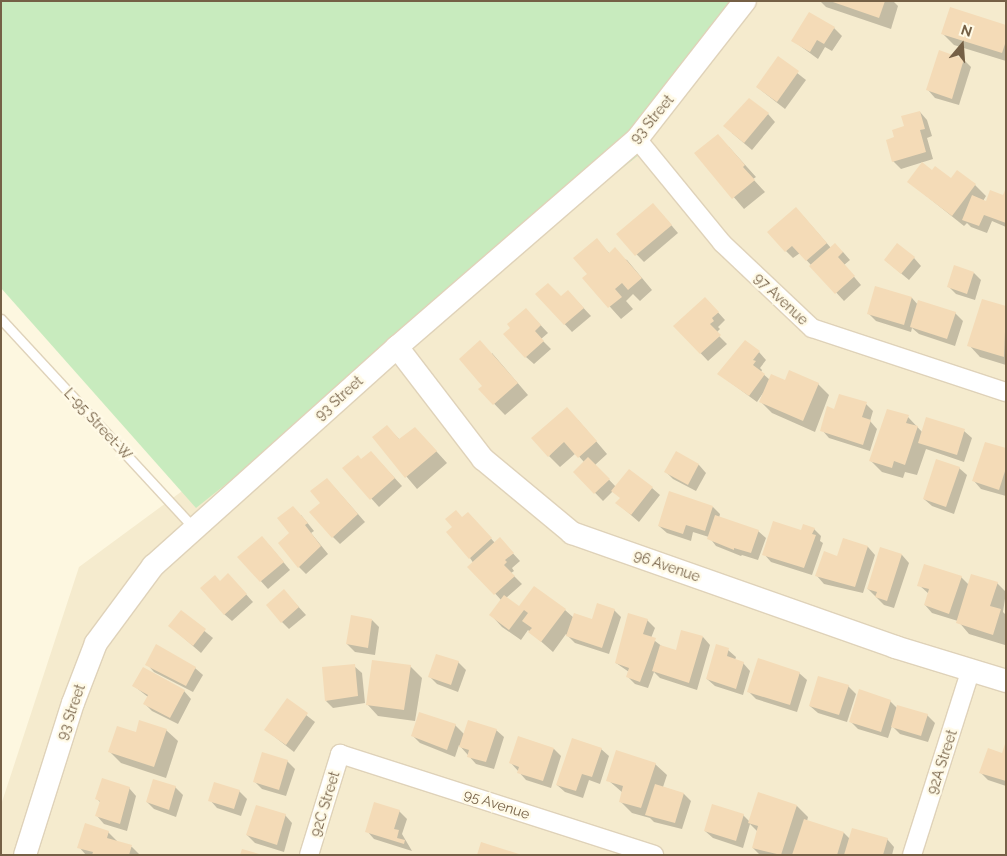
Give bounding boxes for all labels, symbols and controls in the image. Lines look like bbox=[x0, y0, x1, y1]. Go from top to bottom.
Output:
north arrow bbox=[937, 20, 987, 70]
text: N bbox=[959, 21, 974, 40]
street label: 93 Street bbox=[627, 91, 677, 147]
street label: 97 Avenue bbox=[750, 270, 812, 328]
street label: 93 Street bbox=[312, 372, 366, 424]
street label: L-95 Street-W bbox=[61, 385, 135, 463]
street label: 96 Avenue bbox=[631, 547, 703, 585]
street label: 93 Street bbox=[54, 682, 88, 742]
street label: 92A Street bbox=[924, 727, 960, 797]
street label: 92C Street bbox=[307, 769, 343, 839]
street label: 95 Avenue bbox=[462, 785, 532, 823]

